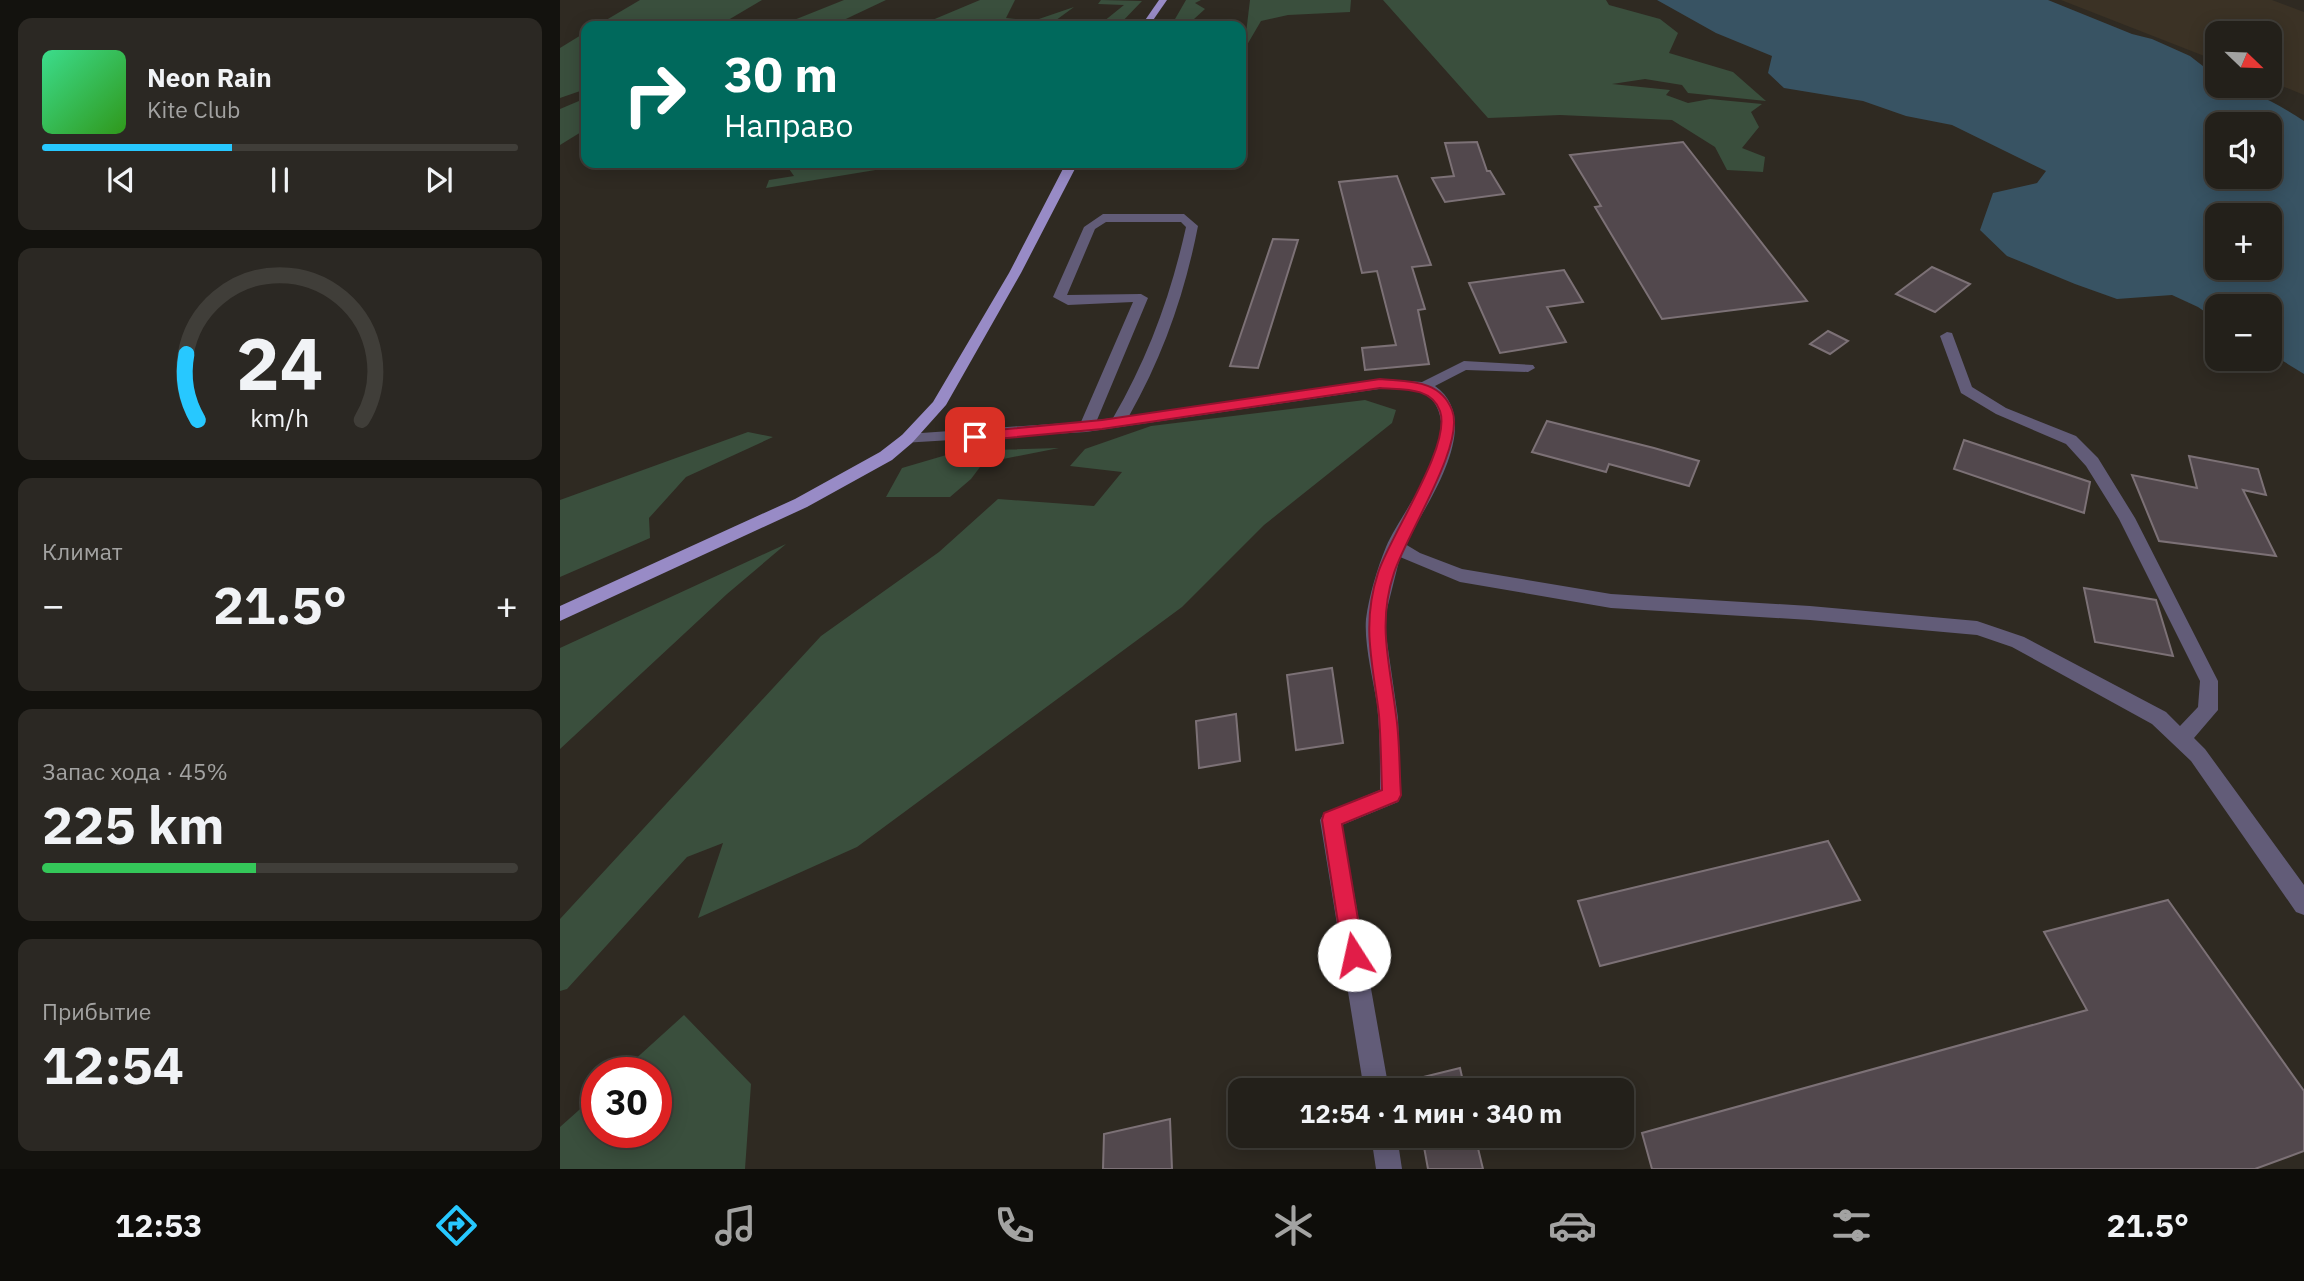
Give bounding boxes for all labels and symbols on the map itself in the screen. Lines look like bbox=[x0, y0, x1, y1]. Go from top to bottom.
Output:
north arrow bbox=[2205, 21, 2282, 98]
pin bbox=[945, 407, 1005, 467]
position arrow bbox=[1317, 918, 1391, 992]
speed limit sign: 30 bbox=[581, 1057, 672, 1148]

